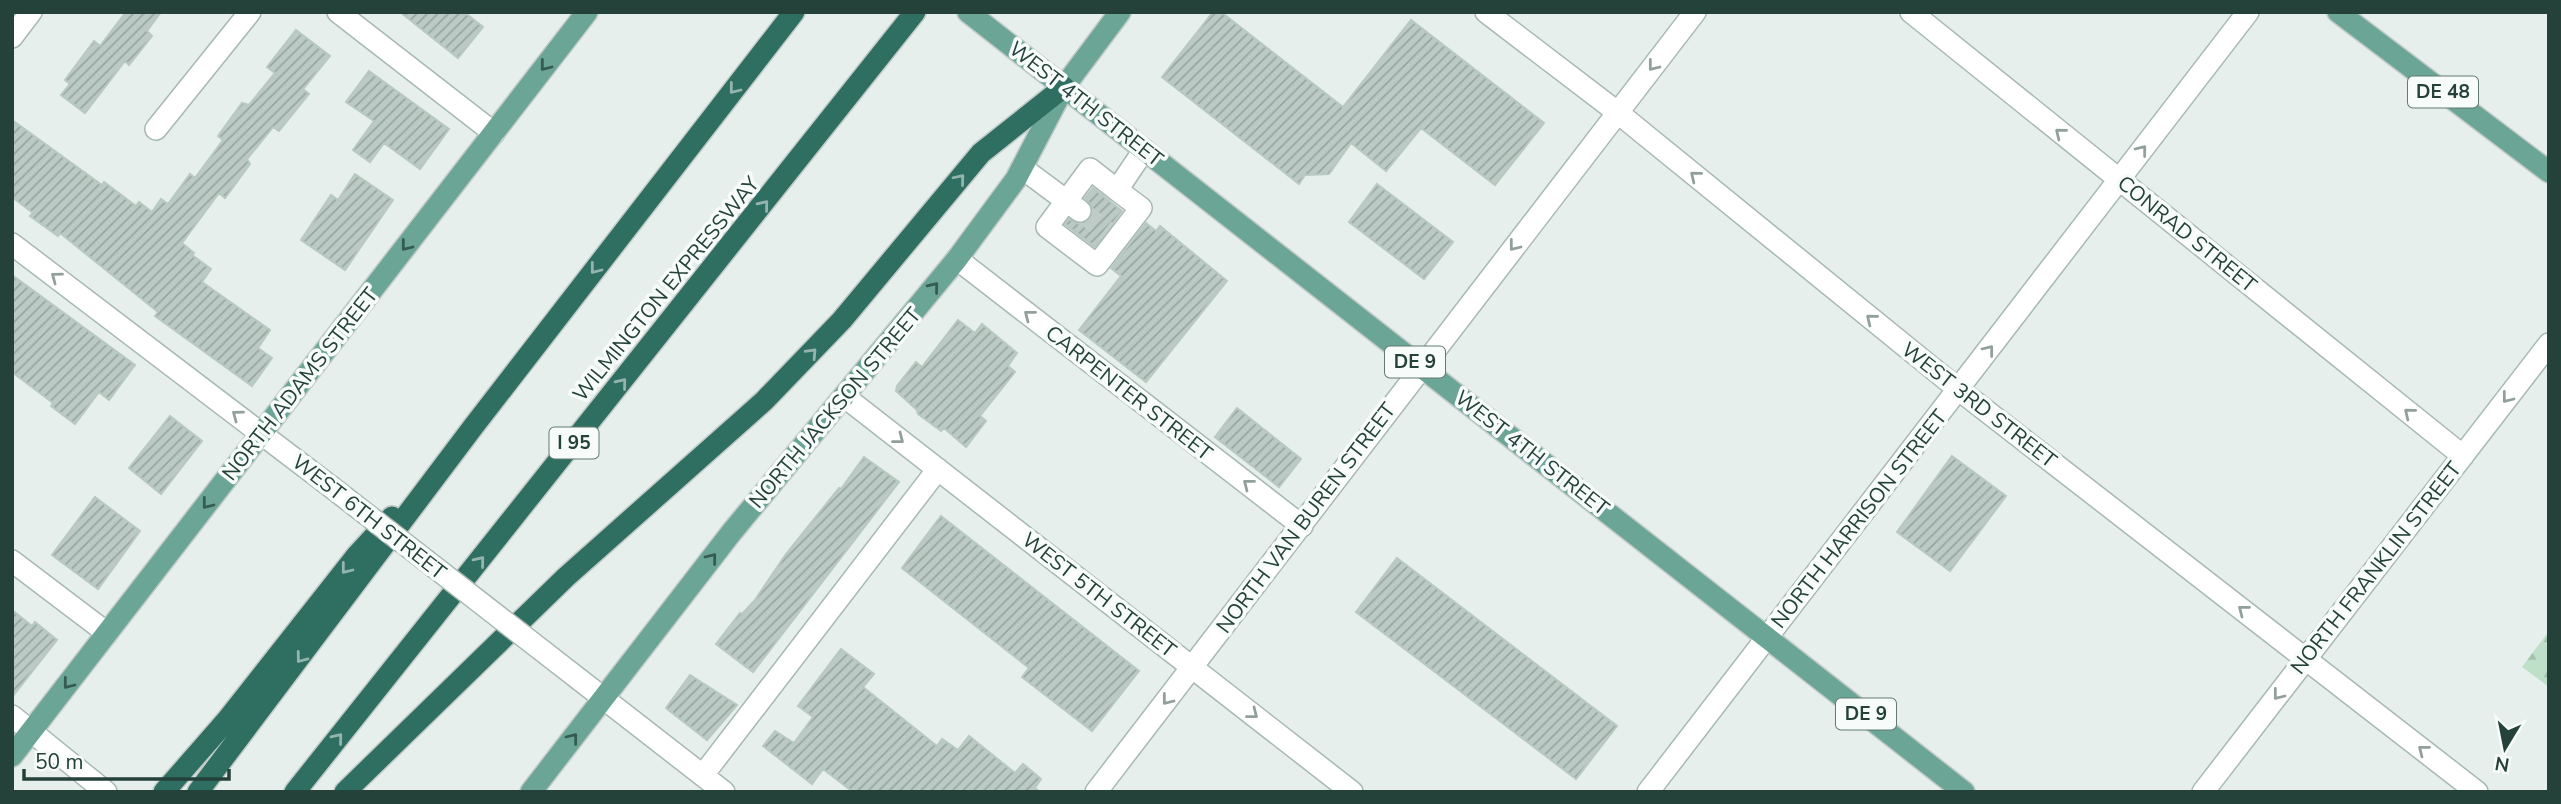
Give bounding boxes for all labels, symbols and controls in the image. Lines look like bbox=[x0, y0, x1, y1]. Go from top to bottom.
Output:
street label: WEST 4TH STREET bbox=[1003, 35, 1169, 173]
one-way arrow bbox=[1648, 58, 1661, 71]
one-way arrow bbox=[541, 59, 554, 71]
road number: DE 48 bbox=[2408, 76, 2478, 108]
one-way arrow bbox=[730, 82, 743, 94]
one-way arrow bbox=[2056, 128, 2068, 141]
one-way arrow bbox=[2134, 145, 2147, 157]
street label: CONRAD STREET bbox=[2112, 169, 2263, 299]
street label: WILMINGTON EXPRESSWAY bbox=[566, 170, 766, 407]
one-way arrow bbox=[1690, 171, 1702, 184]
one-way arrow bbox=[952, 175, 964, 188]
one-way arrow bbox=[756, 201, 768, 214]
one-way arrow bbox=[1509, 238, 1522, 251]
one-way arrow bbox=[402, 239, 415, 251]
one-way arrow bbox=[590, 262, 603, 274]
one-way arrow bbox=[51, 273, 64, 286]
street label: NORTH ADAMS STREET bbox=[216, 281, 384, 486]
one-way arrow bbox=[926, 283, 938, 296]
street label: NORTH JACKSON STREET bbox=[743, 301, 928, 514]
one-way arrow bbox=[1024, 311, 1037, 324]
one-way arrow bbox=[1867, 315, 1880, 327]
street label: CARPENTER STREET bbox=[1040, 319, 1219, 467]
street label: WEST 3RD STREET bbox=[1896, 336, 2063, 475]
one-way arrow bbox=[1980, 345, 1993, 357]
road number: DE 9 bbox=[1385, 346, 1445, 378]
one-way arrow bbox=[804, 348, 817, 361]
one-way arrow bbox=[614, 378, 626, 391]
street label: WEST 4TH STREET bbox=[1449, 384, 1615, 522]
one-way arrow bbox=[2503, 391, 2516, 403]
street label: NORTH VAN BUREN STREET bbox=[1210, 397, 1402, 639]
street label: NORTH HARRISON STREET bbox=[1765, 404, 1953, 634]
one-way arrow bbox=[2405, 409, 2418, 421]
one-way arrow bbox=[232, 411, 245, 424]
road number: I 95 bbox=[550, 428, 598, 458]
one-way arrow bbox=[891, 431, 904, 443]
street label: WEST 6TH STREET bbox=[286, 448, 452, 586]
street label: NORTH FRANKLIN STREET bbox=[2284, 456, 2468, 680]
one-way arrow bbox=[1243, 480, 1256, 493]
one-way arrow bbox=[203, 496, 216, 509]
street label: WEST 5TH STREET bbox=[1016, 526, 1182, 664]
one-way arrow bbox=[704, 553, 717, 565]
one-way arrow bbox=[472, 556, 484, 569]
one-way arrow bbox=[341, 561, 354, 574]
one-way arrow bbox=[2239, 606, 2251, 619]
one-way arrow bbox=[296, 651, 309, 663]
one-way arrow bbox=[63, 676, 76, 689]
one-way arrow bbox=[2274, 687, 2287, 699]
one-way arrow bbox=[1163, 692, 1176, 704]
road number: DE 9 bbox=[1836, 698, 1896, 730]
one-way arrow bbox=[1245, 706, 1257, 719]
north arrow bbox=[2470, 713, 2540, 783]
one-way arrow bbox=[565, 733, 578, 746]
one-way arrow bbox=[330, 734, 342, 747]
scale bar bbox=[24, 738, 229, 782]
one-way arrow bbox=[2418, 745, 2431, 758]
text: 50 m bbox=[35, 748, 84, 776]
text: N bbox=[2493, 750, 2511, 778]

